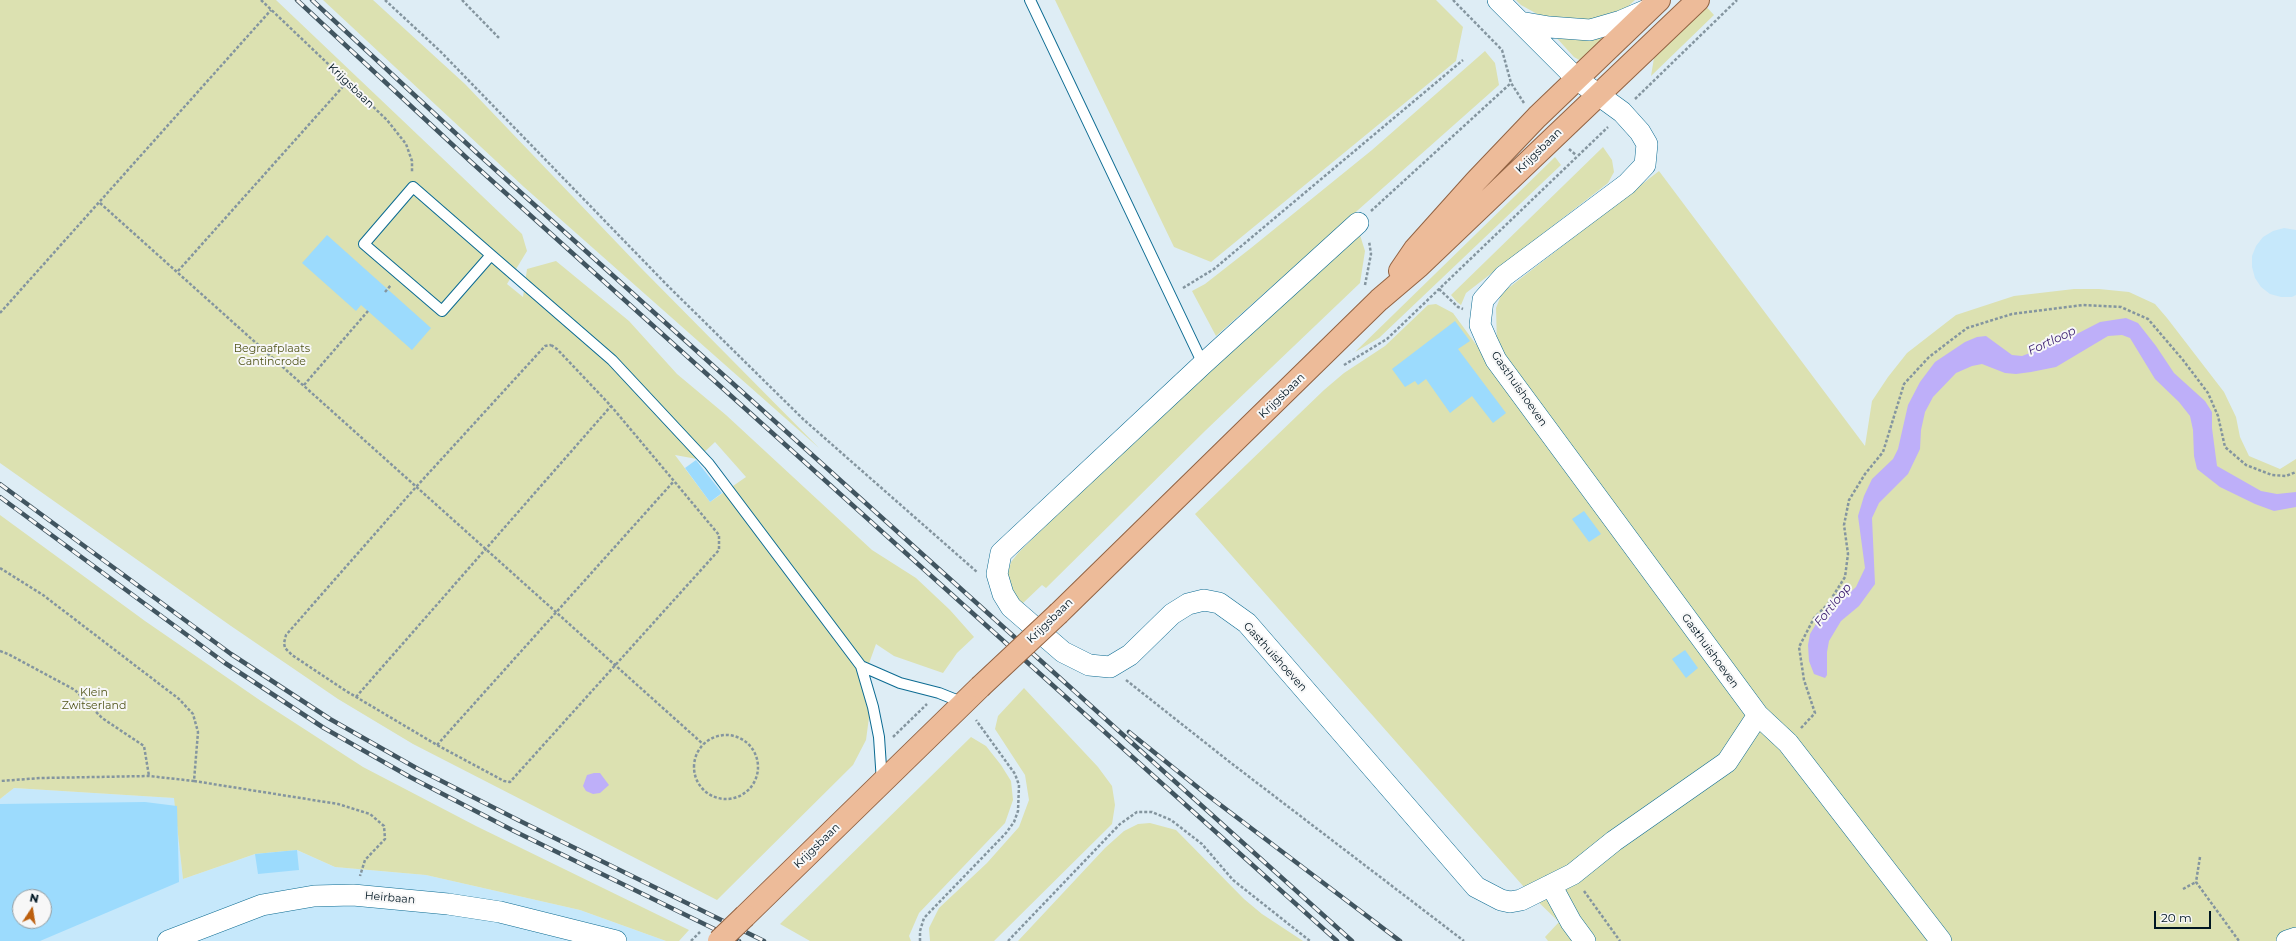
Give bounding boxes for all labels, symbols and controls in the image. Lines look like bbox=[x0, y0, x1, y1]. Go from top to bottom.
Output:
street label: Krijgsbaan bbox=[325, 61, 377, 111]
street label: Krijgsbaan bbox=[1513, 126, 1565, 176]
water label: Fortloop bbox=[2026, 324, 2078, 358]
park label: Begraafplaats Cantincrode bbox=[234, 342, 310, 368]
street label: Gasthuishoeven bbox=[1488, 349, 1550, 429]
street label: Krijgsbaan bbox=[1256, 371, 1308, 421]
water label: Fortloop bbox=[1811, 581, 1855, 629]
street label: Krijgsbaan bbox=[1024, 596, 1076, 646]
street label: Gasthuishoeven bbox=[1679, 611, 1741, 691]
street label: Gasthuishoeven bbox=[1240, 620, 1310, 694]
park label: Klein Zwitserland bbox=[62, 686, 126, 712]
street label: Krijgsbaan bbox=[791, 821, 843, 871]
north arrow bbox=[12, 889, 52, 929]
street label: Heirbaan bbox=[364, 889, 416, 907]
text: N bbox=[28, 890, 40, 906]
scale bar bbox=[2156, 903, 2213, 929]
text: 20 m bbox=[2161, 910, 2192, 925]

